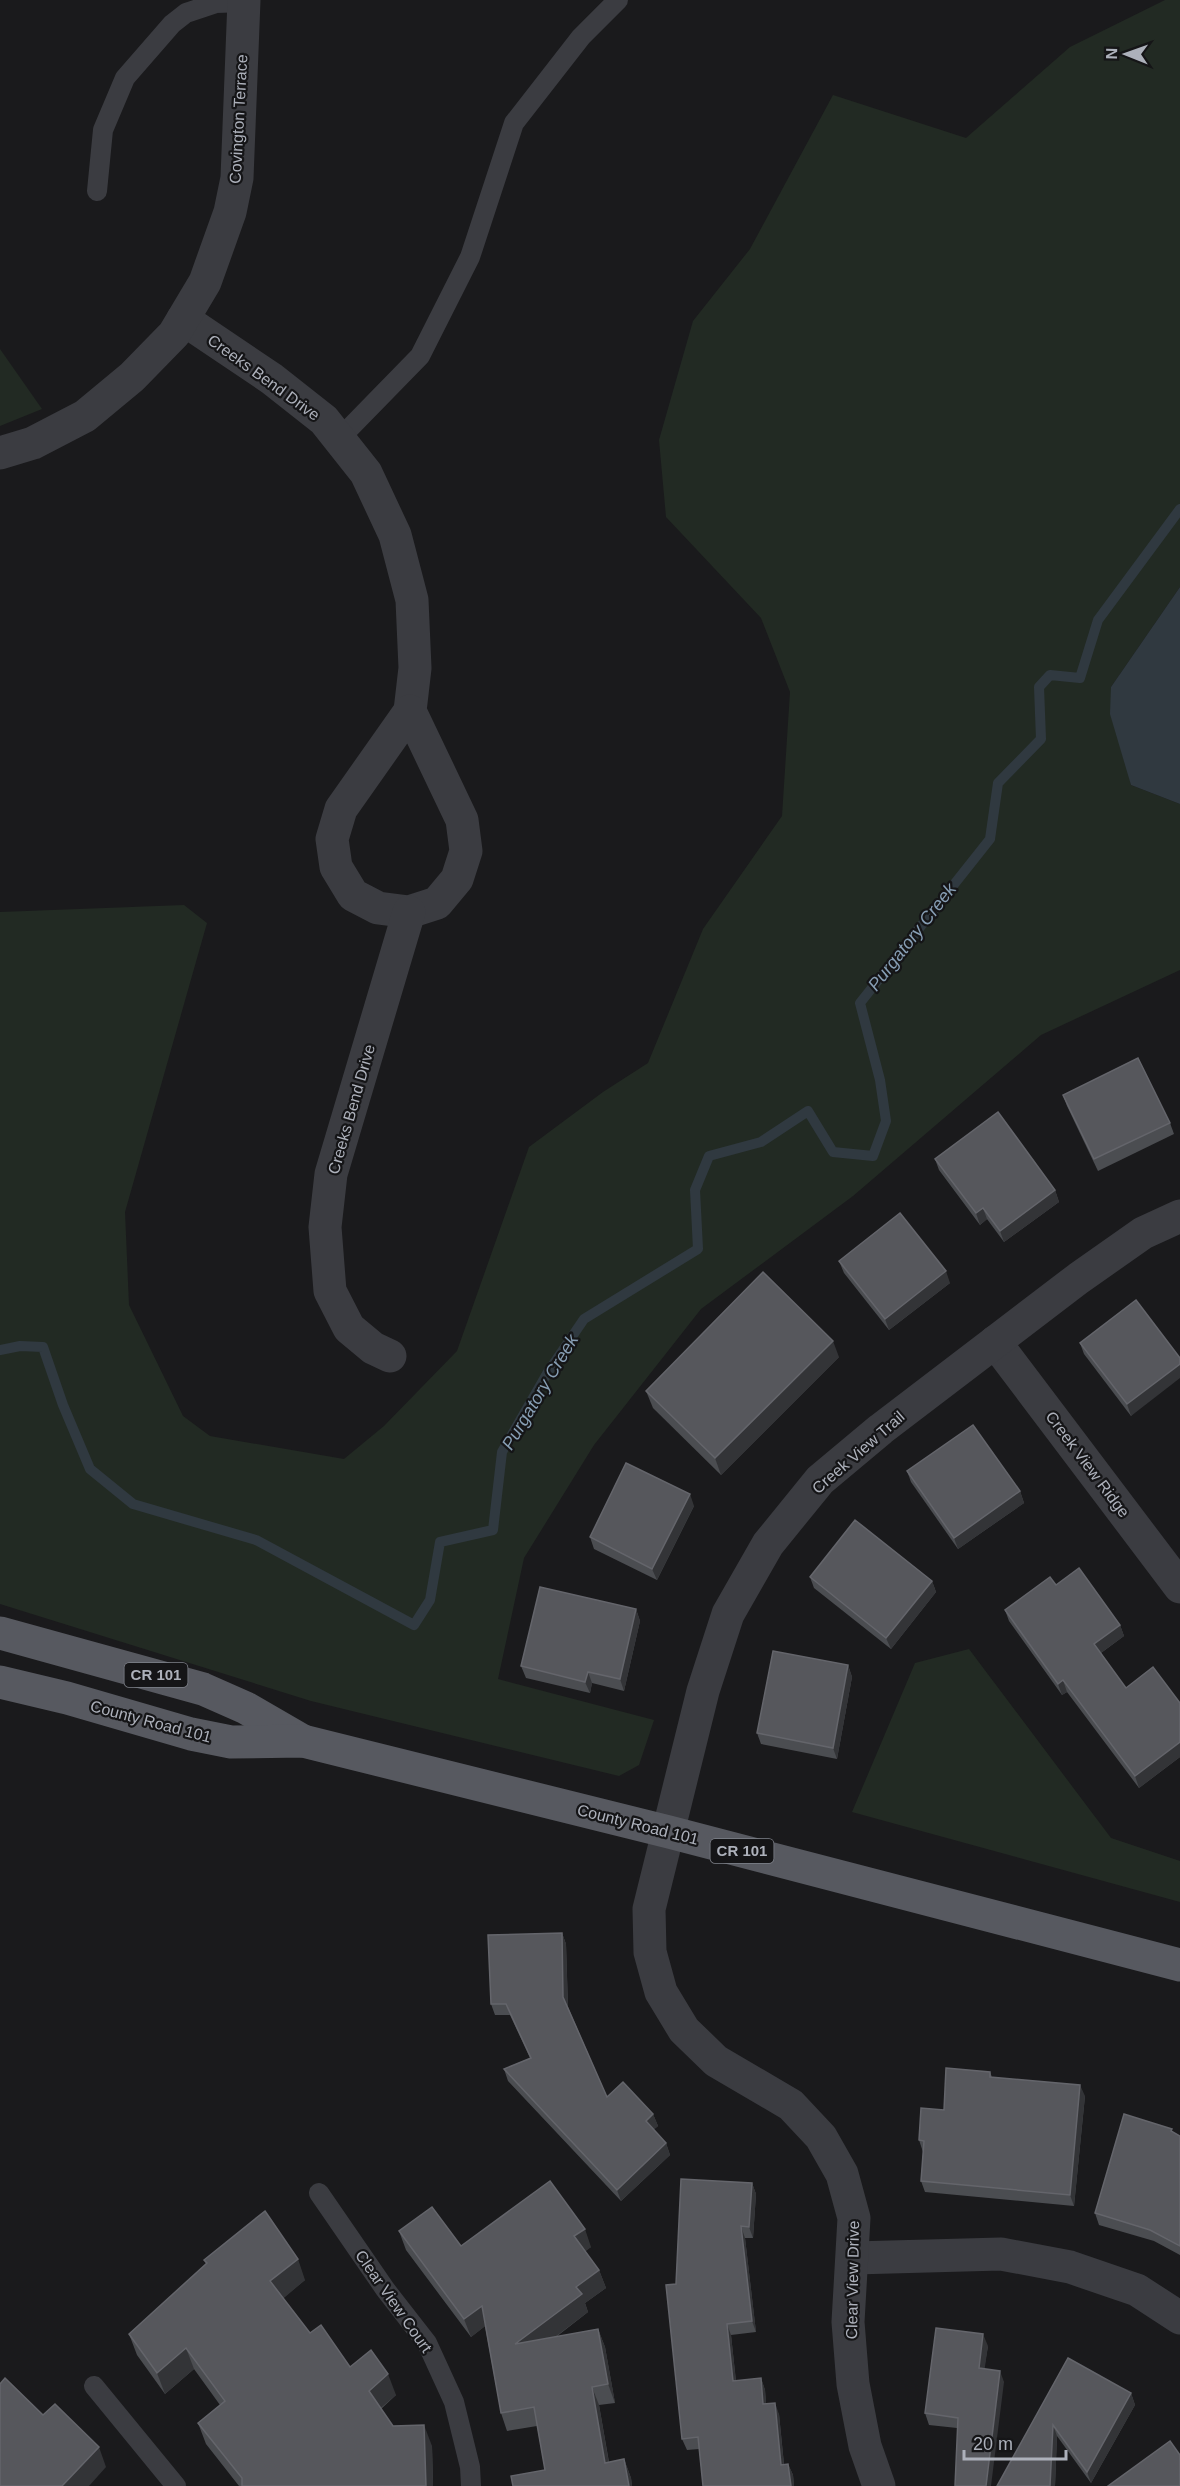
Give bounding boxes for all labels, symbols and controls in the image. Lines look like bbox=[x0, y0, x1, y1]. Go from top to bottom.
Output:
north arrow bbox=[1096, 24, 1156, 84]
text: N bbox=[1103, 48, 1120, 60]
street label: Covington Terrace bbox=[227, 54, 250, 184]
street label: Creeks Bend Drive bbox=[204, 331, 323, 424]
water label: Purgatory Creek bbox=[864, 878, 961, 995]
street label: Creeks Bend Drive bbox=[325, 1042, 378, 1176]
water label: Purgatory Creek bbox=[498, 1330, 583, 1453]
street label: Creek View Trail bbox=[809, 1408, 908, 1497]
street label: Creek View Ridge bbox=[1042, 1408, 1133, 1521]
road number: CR 101 bbox=[124, 1663, 188, 1687]
street label: County Road 101 bbox=[89, 1697, 213, 1746]
street label: County Road 101 bbox=[575, 1801, 700, 1848]
road number: CR 101 bbox=[710, 1839, 774, 1863]
street label: Clear View Drive bbox=[843, 2220, 862, 2340]
street label: Clear View Court bbox=[352, 2247, 435, 2356]
scale bar bbox=[964, 2423, 1066, 2461]
text: 20 m bbox=[973, 2434, 1013, 2454]

